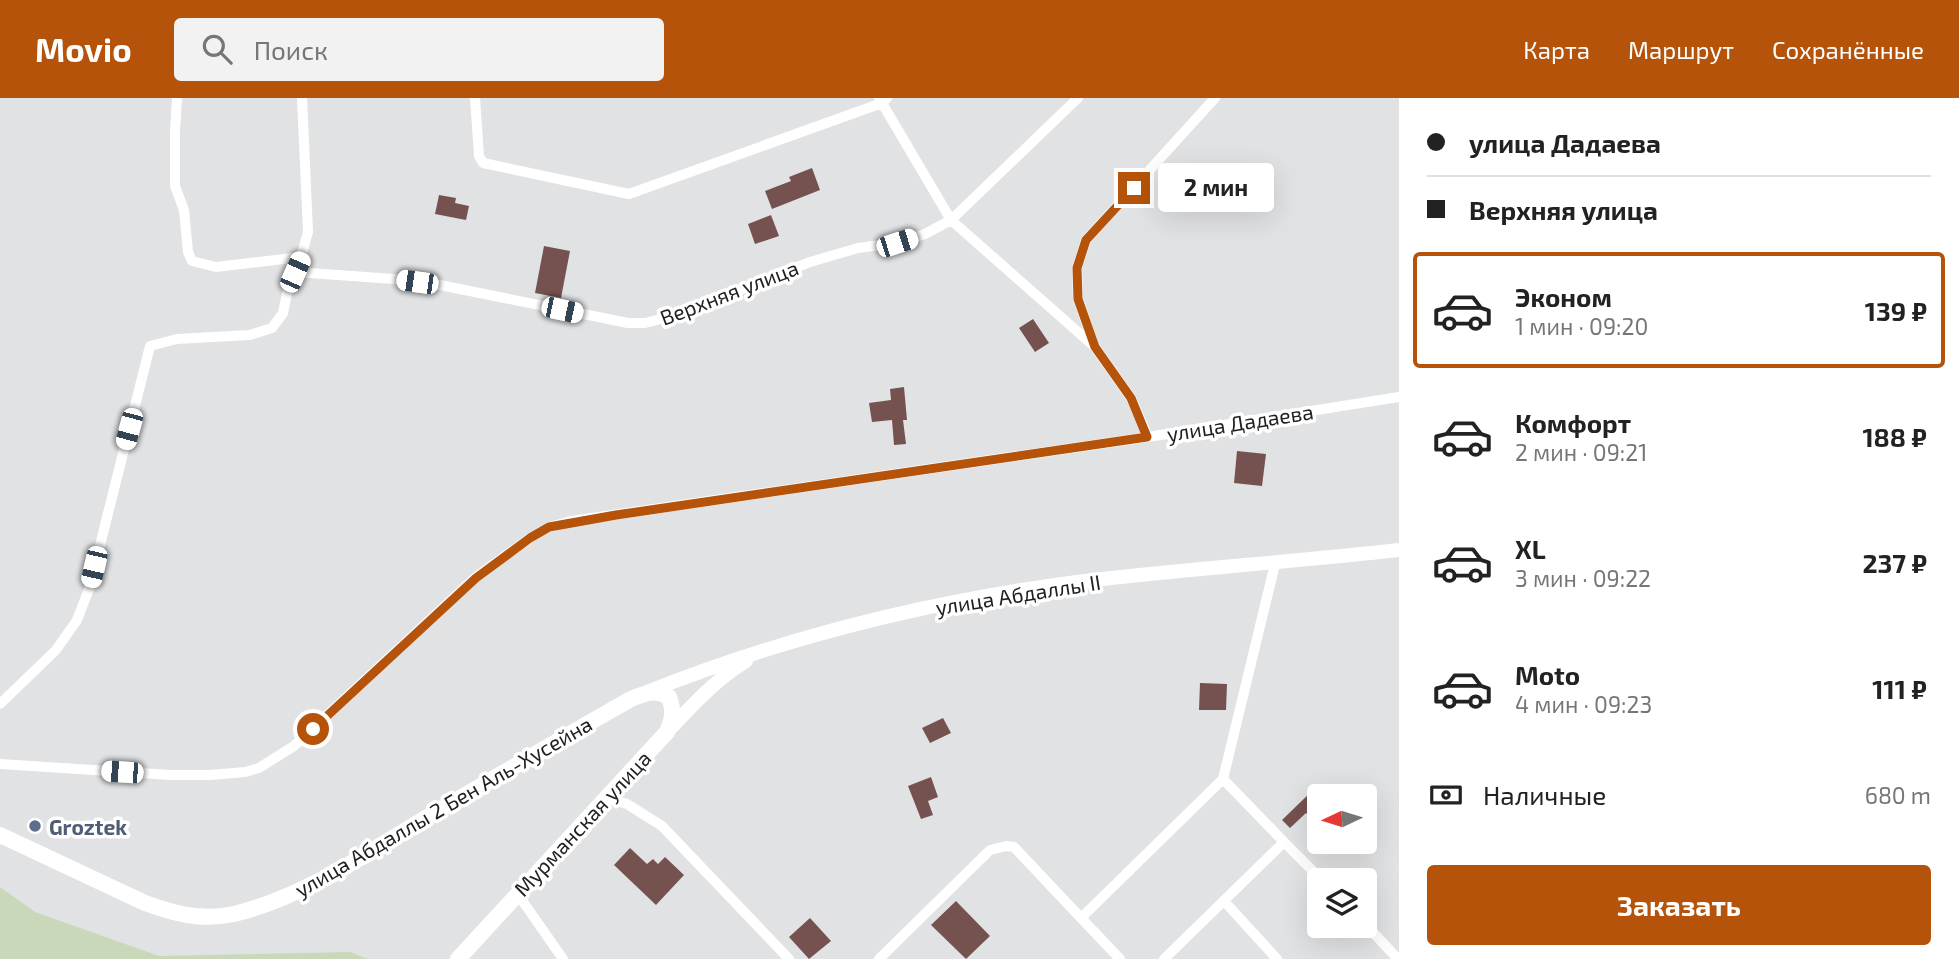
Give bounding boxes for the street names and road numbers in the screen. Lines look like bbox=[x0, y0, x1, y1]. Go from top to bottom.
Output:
street label: Верхняя улица bbox=[656, 254, 802, 331]
street label: улица Дадаева bbox=[1165, 398, 1315, 447]
street label: улица Абдаллы II bbox=[934, 569, 1102, 620]
street label: улица Абдаллы 2 Бен Аль-Хусейна bbox=[290, 710, 597, 902]
street label: Мурманская улица bbox=[508, 745, 656, 901]

